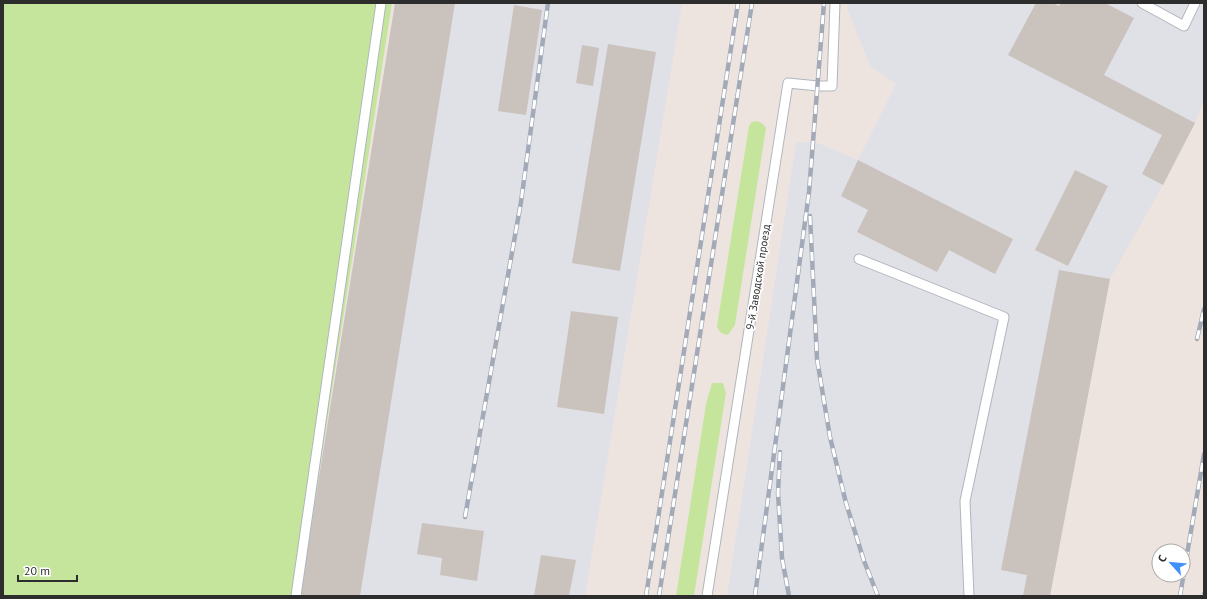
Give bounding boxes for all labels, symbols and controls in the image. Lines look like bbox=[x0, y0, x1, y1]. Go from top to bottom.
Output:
street label: 9-й Заводской проезд bbox=[743, 223, 773, 331]
north arrow bbox=[1151, 543, 1191, 583]
text: С bbox=[1154, 553, 1170, 564]
scale bar bbox=[18, 557, 77, 583]
text: 20 m bbox=[24, 563, 50, 578]

